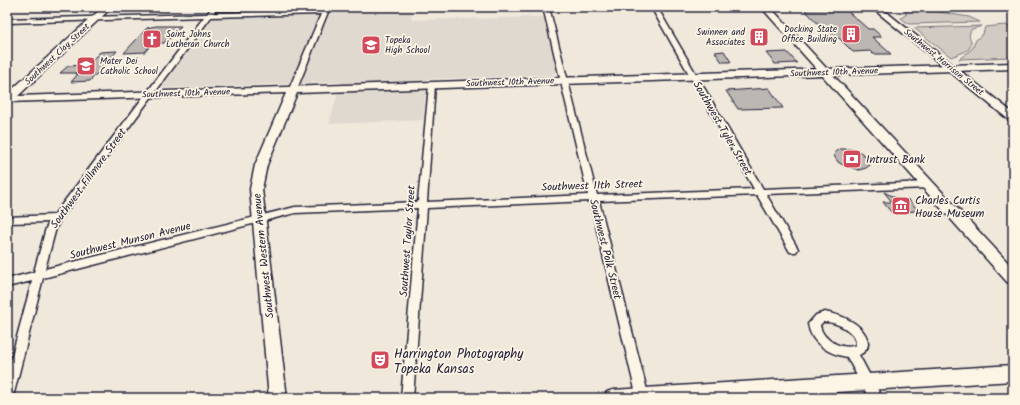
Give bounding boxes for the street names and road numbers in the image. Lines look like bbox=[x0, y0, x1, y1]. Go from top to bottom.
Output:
street label: Southwest Clay Street bbox=[21, 20, 94, 89]
street label: Southwest Harrison Street bbox=[900, 25, 988, 100]
street label: Southwest 10th Avenue bbox=[790, 63, 878, 82]
street label: Southwest 10th Avenue bbox=[466, 73, 554, 92]
street label: Southwest Tyler Street bbox=[688, 78, 757, 180]
street label: Southwest 10th Avenue bbox=[142, 84, 230, 103]
street label: Southwest Fillmore Street bbox=[46, 124, 132, 233]
street label: Southwest 11th Street bbox=[541, 175, 644, 197]
street label: Southwest Taylor Street bbox=[395, 184, 421, 297]
street label: Southwest Western Avenue bbox=[248, 192, 280, 319]
street label: Southwest Polk Street bbox=[584, 197, 626, 302]
street label: Southwest Munson Avenue bbox=[68, 217, 193, 265]

